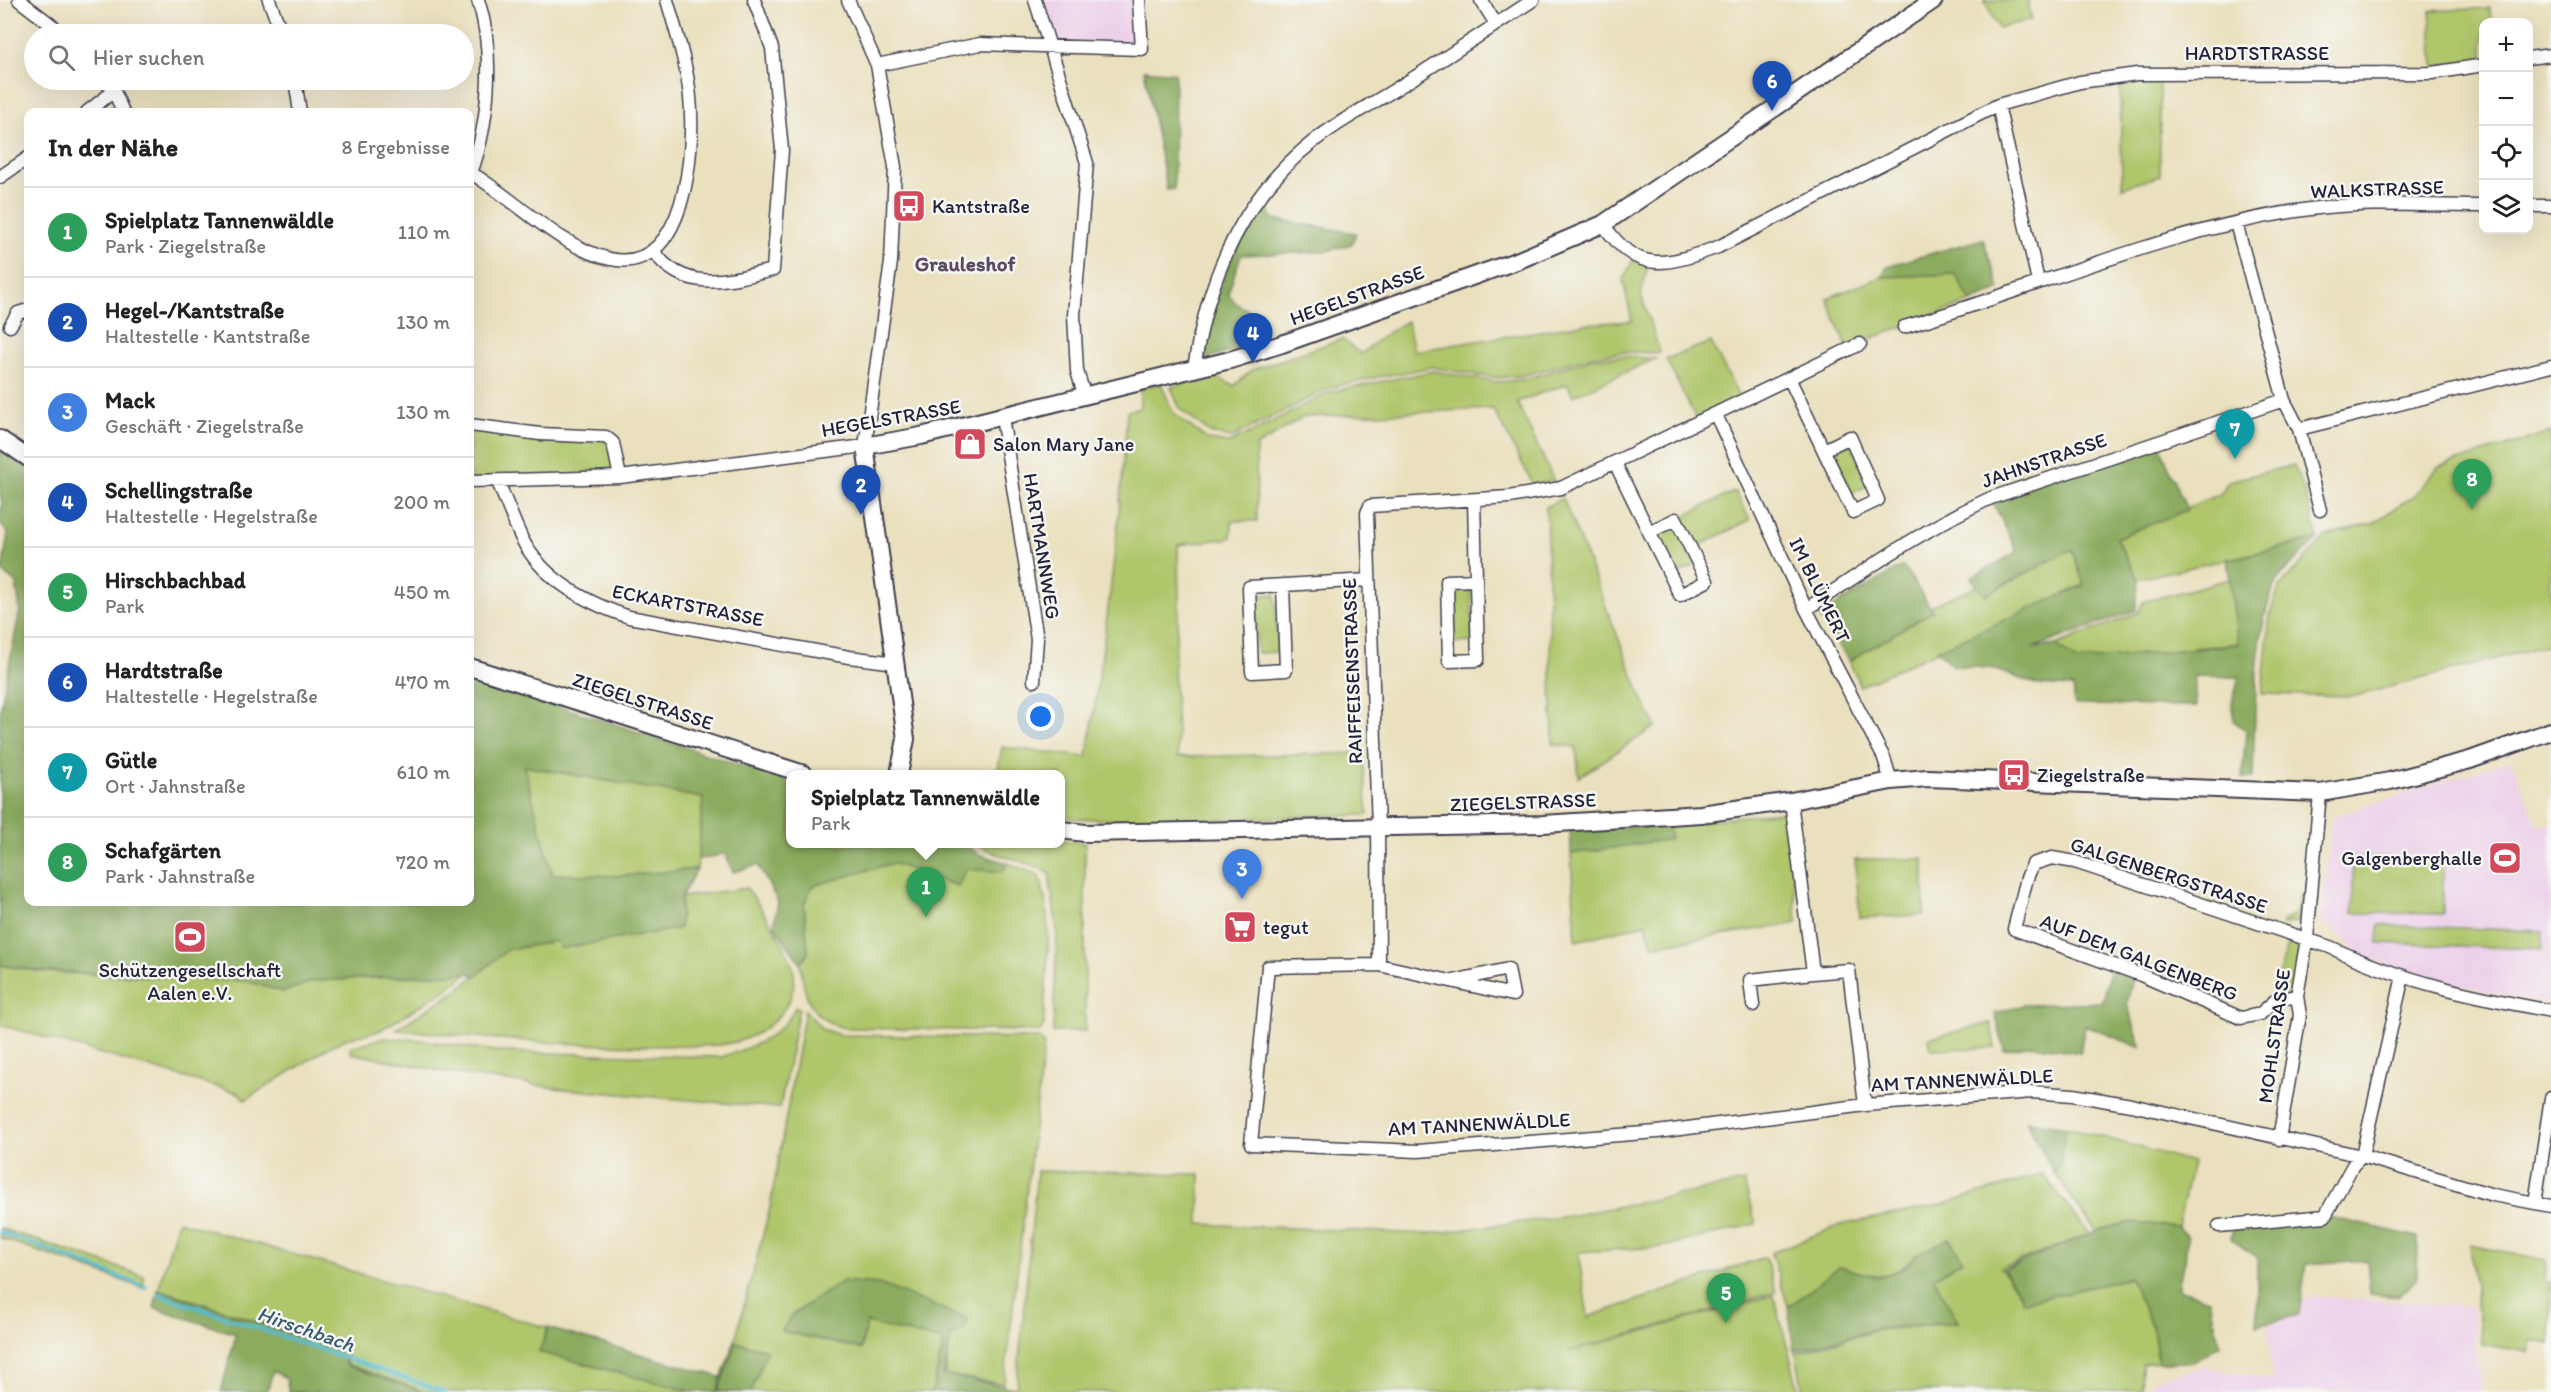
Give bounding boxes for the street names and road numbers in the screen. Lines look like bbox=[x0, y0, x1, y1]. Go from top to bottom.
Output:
street label: HARDTSTRASSE bbox=[2185, 41, 2329, 65]
street label: WALKSTRASSE bbox=[2310, 175, 2444, 203]
street label: HEGELSTRASSE bbox=[1287, 260, 1427, 330]
street label: HEGELSTRASSE bbox=[819, 394, 963, 442]
street label: JAHNSTRASSE bbox=[1978, 427, 2110, 493]
street label: HARTMANNWEG bbox=[1019, 471, 1065, 621]
street label: IM BLÜMERT bbox=[1784, 533, 1856, 647]
street label: RAIFFEISENSTRASSE bbox=[1337, 578, 1367, 764]
street label: ECKARTSTRASSE bbox=[610, 579, 766, 631]
street label: ZIEGELSTRASSE bbox=[570, 667, 716, 735]
street label: ZIEGELSTRASSE bbox=[1449, 787, 1597, 817]
street label: GALGENBERGSTRASSE bbox=[2067, 832, 2271, 918]
street label: AUF DEM GALGENBERG bbox=[2037, 908, 2241, 1006]
street label: MOHLSTRASSE bbox=[2253, 967, 2295, 1105]
street label: AM TANNENWÄLDLE bbox=[1870, 1063, 2054, 1097]
street label: AM TANNENWÄLDLE bbox=[1387, 1107, 1571, 1141]

